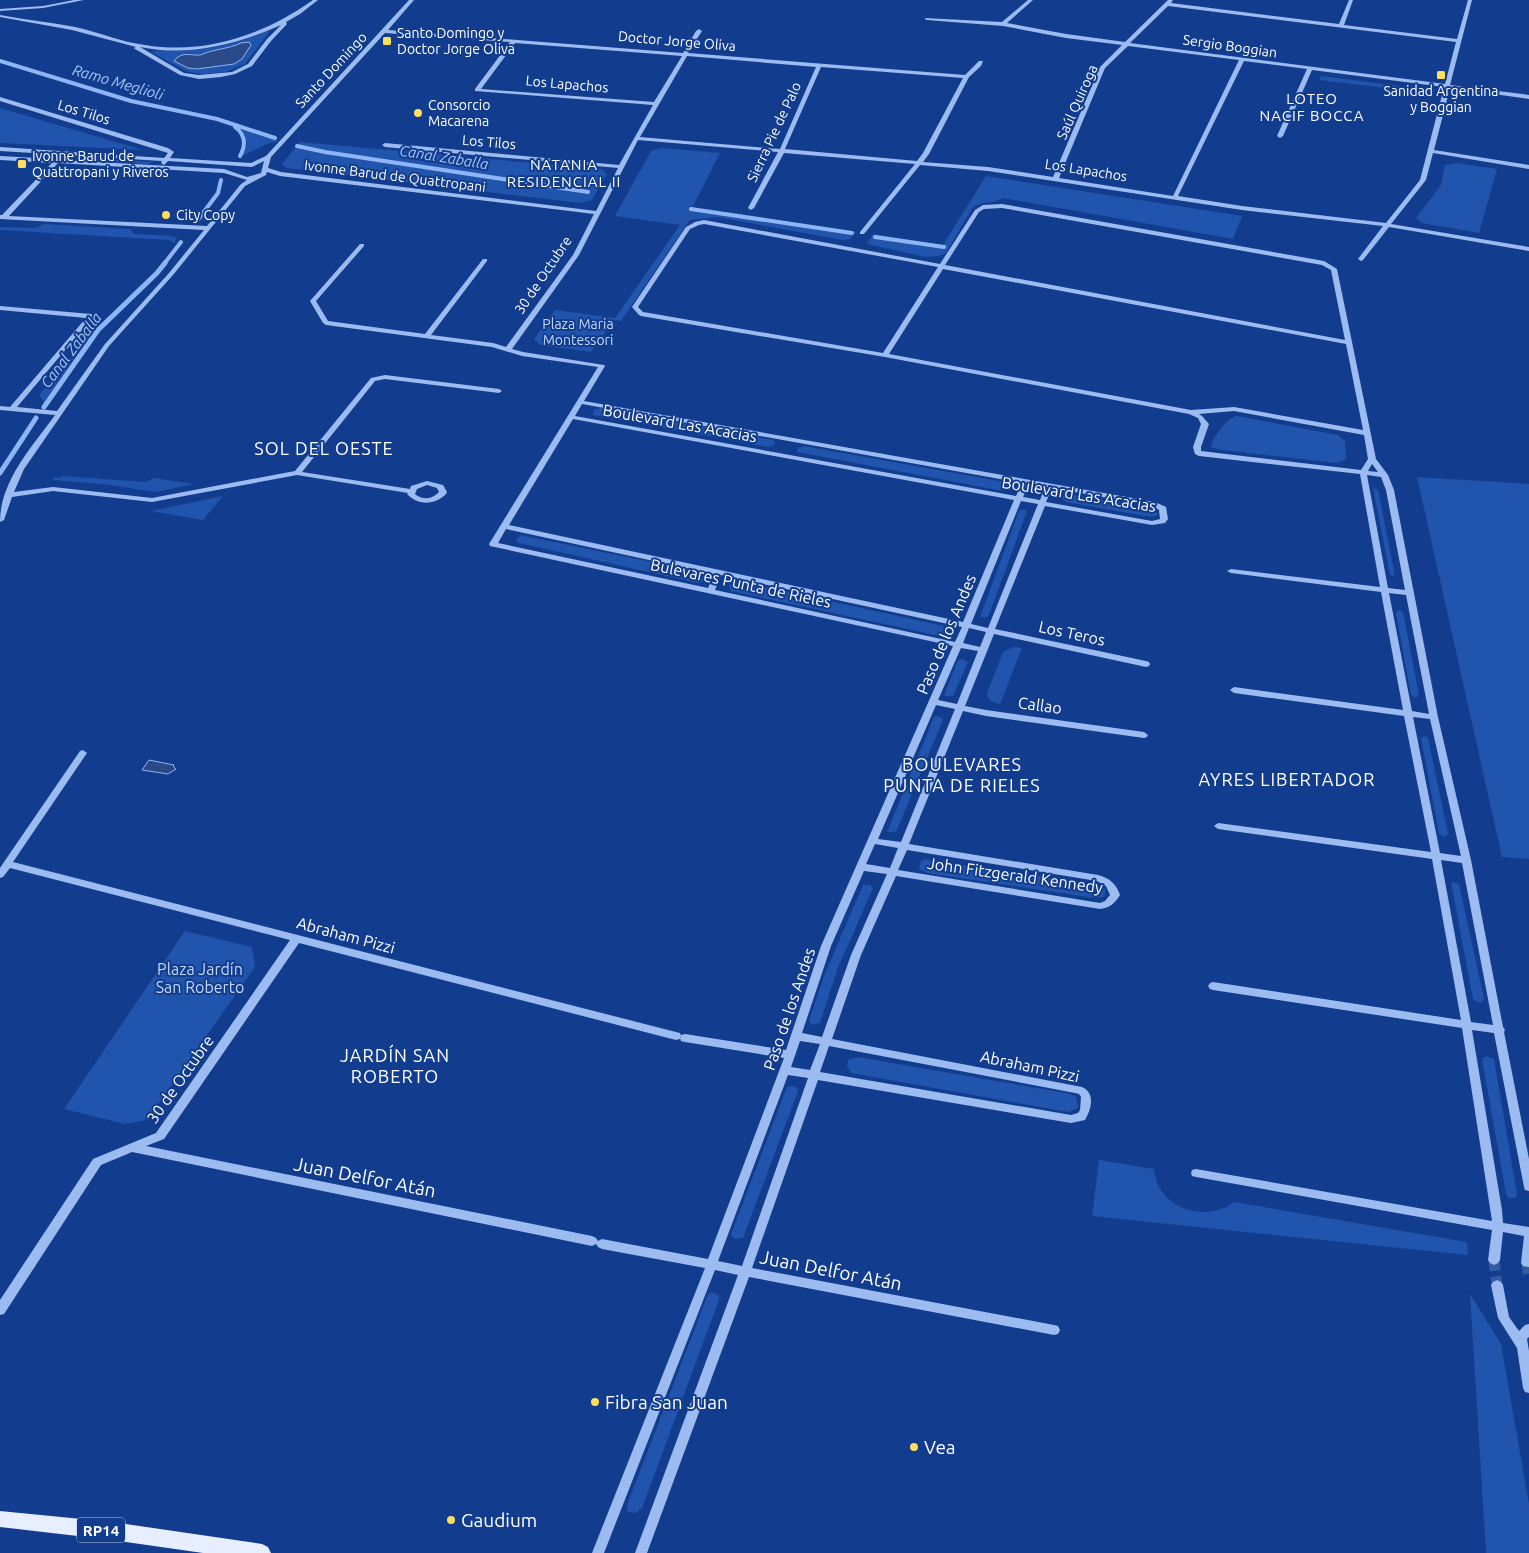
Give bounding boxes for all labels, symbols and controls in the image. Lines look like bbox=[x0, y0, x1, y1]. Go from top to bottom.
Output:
place label: Santo Domingo y Doctor Jorge Oliva bbox=[397, 25, 515, 57]
street label: Doctor Jorge Oliva bbox=[618, 28, 736, 54]
street label: Santo Domingo bbox=[292, 29, 370, 111]
street label: Sergio Boggian bbox=[1182, 31, 1278, 61]
marker: Santo Domingo y Doctor Jorge Oliva bbox=[381, 35, 393, 47]
water label: Ramo Meglioli bbox=[71, 61, 167, 103]
street label: Saúl Quiroga bbox=[1053, 62, 1101, 142]
marker: Sanidad Argentina y Boggian bbox=[1435, 69, 1447, 81]
street label: Los Lapachos bbox=[525, 72, 609, 96]
street label: Sierra Pie de Palo bbox=[744, 79, 804, 185]
place label: Sanidad Argentina y Boggian bbox=[1384, 83, 1498, 115]
district label: LOTEO NACIF BOCCA bbox=[1259, 90, 1365, 124]
street label: Los Tilos bbox=[56, 96, 112, 128]
place label: Consorcio Macarena bbox=[428, 97, 490, 129]
marker: Consorcio Macarena bbox=[412, 107, 424, 119]
street label: Los Tilos bbox=[461, 132, 517, 152]
water label: Canal Zaballa bbox=[398, 142, 490, 172]
place label: Ivonne Barud de Quattropani y Riveros bbox=[32, 148, 169, 180]
district label: NATANIA RESIDENCIAL II bbox=[507, 156, 621, 190]
street label: Los Lapachos bbox=[1044, 156, 1128, 184]
street label: Ivonne Barud de Quattropani bbox=[303, 157, 487, 195]
marker: Ivonne Barud de Quattropani y Riveros bbox=[16, 158, 28, 170]
place label: City Copy bbox=[176, 207, 235, 223]
marker: City Copy bbox=[160, 209, 172, 221]
street label: 30 de Octubre bbox=[511, 233, 575, 317]
water label: Canal Zaballa bbox=[37, 309, 105, 391]
park label: Plaza Maria Montessori bbox=[542, 316, 614, 348]
street label: Boulevard Las Acacias bbox=[601, 401, 759, 445]
district label: SOL DEL OESTE bbox=[254, 438, 394, 458]
street label: Boulevard Las Acacias bbox=[1000, 473, 1158, 515]
street label: Bulevares Punta de Rieles bbox=[649, 555, 833, 611]
street label: Paso de los Andes bbox=[913, 571, 979, 697]
street label: Los Teros bbox=[1037, 617, 1107, 649]
street label: Callao bbox=[1017, 693, 1063, 717]
district label: BOULEVARES PUNTA DE RIELES bbox=[883, 754, 1041, 795]
district label: AYRES LIBERTADOR bbox=[1199, 769, 1375, 789]
street label: John Fitzgerald Kennedy bbox=[926, 854, 1104, 896]
street label: Abraham Pizzi bbox=[295, 913, 397, 957]
street label: Paso de los Andes bbox=[760, 945, 818, 1073]
park label: Plaza Jardín San Roberto bbox=[156, 960, 244, 996]
street label: 30 de Octubre bbox=[143, 1032, 217, 1126]
district label: JARDÍN SAN ROBERTO bbox=[340, 1044, 450, 1086]
street label: Abraham Pizzi bbox=[979, 1047, 1081, 1085]
street label: Juan Delfor Atán bbox=[292, 1152, 438, 1202]
street label: Juan Delfor Atán bbox=[758, 1245, 904, 1295]
place label: Fibra San Juan bbox=[605, 1391, 728, 1413]
marker: Fibra San Juan bbox=[589, 1396, 601, 1408]
place label: Vea bbox=[924, 1436, 956, 1458]
marker: Vea bbox=[908, 1441, 920, 1453]
place label: Gaudium bbox=[461, 1509, 537, 1531]
marker: Gaudium bbox=[445, 1514, 457, 1526]
road number: RP14 bbox=[77, 1518, 125, 1542]

